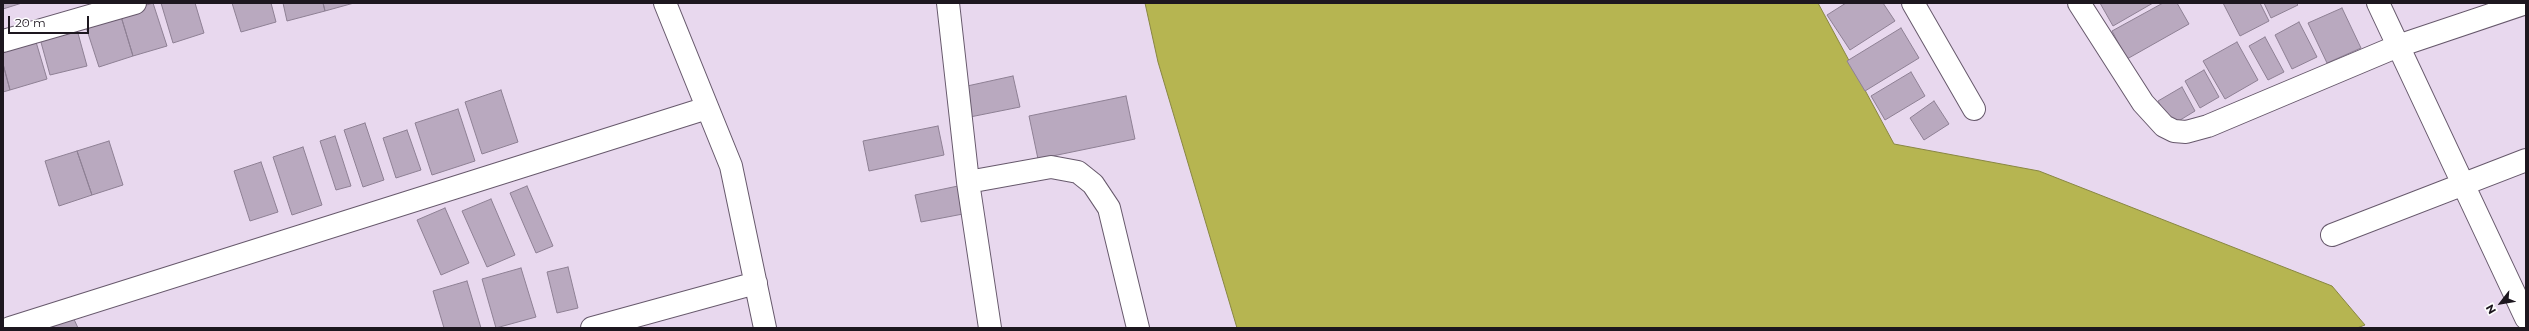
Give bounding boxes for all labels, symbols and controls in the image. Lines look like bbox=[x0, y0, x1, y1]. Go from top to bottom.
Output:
scale bar bbox=[10, 8, 91, 34]
text: 20 m bbox=[15, 15, 46, 30]
north arrow bbox=[2481, 283, 2521, 323]
text: N bbox=[2482, 302, 2499, 317]

